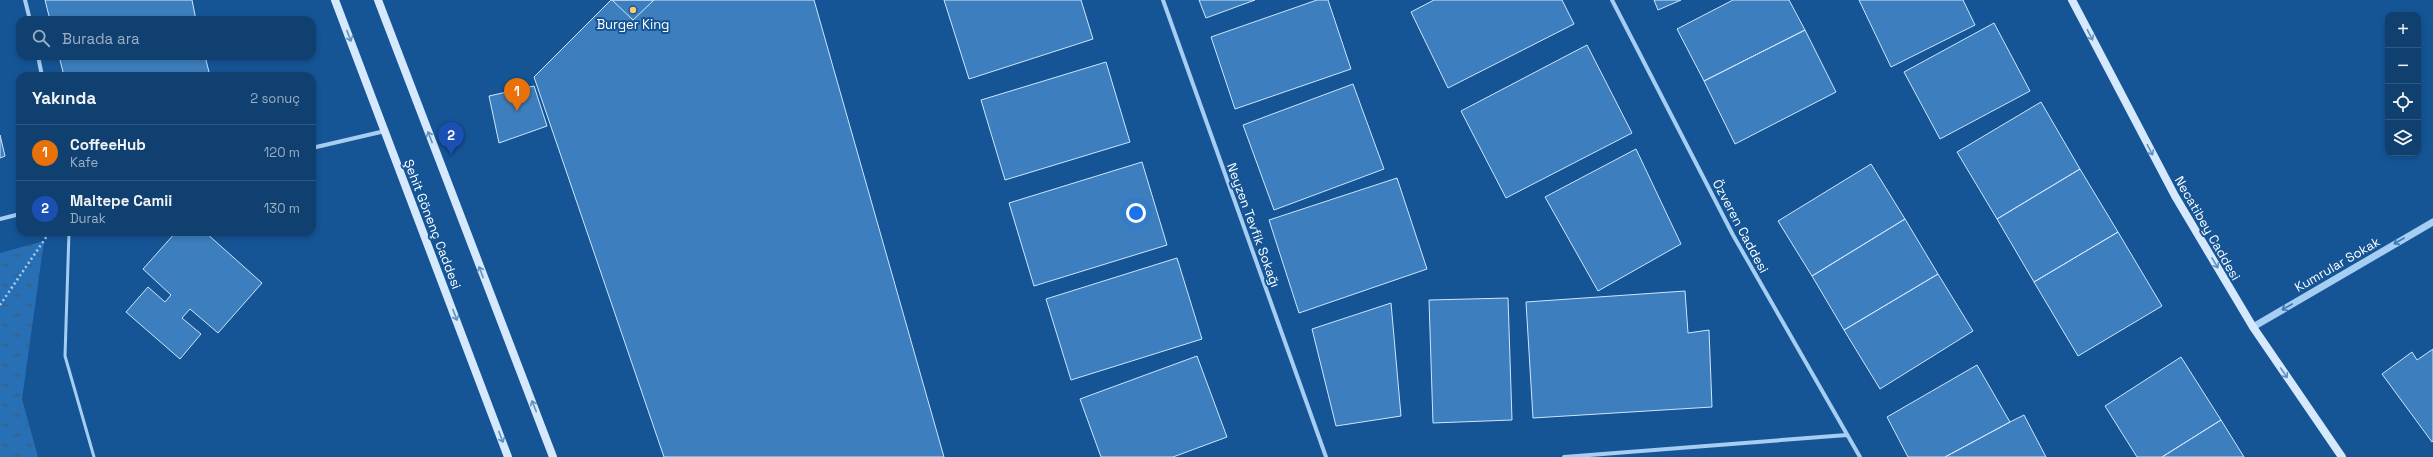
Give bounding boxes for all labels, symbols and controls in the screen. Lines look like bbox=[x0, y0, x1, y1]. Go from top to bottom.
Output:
marker: Burger King bbox=[628, 5, 638, 15]
map controls bbox=[2385, 12, 2421, 156]
button: + bbox=[2385, 12, 2421, 48]
search box bbox=[16, 16, 316, 60]
place label: Burger King bbox=[597, 16, 669, 33]
icon: search bbox=[30, 27, 52, 49]
one-way arrow bbox=[2087, 28, 2095, 40]
text: Burada ara bbox=[62, 29, 140, 48]
one-way arrow bbox=[345, 30, 353, 42]
button: − bbox=[2385, 48, 2421, 84]
pin: 1 bbox=[504, 78, 530, 111]
button: locate bbox=[2385, 84, 2421, 120]
text: Yakında bbox=[32, 87, 96, 109]
text: 2 sonuç bbox=[250, 90, 300, 107]
button: layers bbox=[2385, 120, 2421, 156]
pin: 2 bbox=[438, 122, 464, 155]
one-way arrow bbox=[425, 132, 433, 144]
text: CoffeeHub bbox=[70, 135, 146, 154]
text: 1 bbox=[42, 144, 48, 161]
text: 120 m bbox=[264, 144, 300, 161]
one-way arrow bbox=[2147, 144, 2155, 156]
text: Kafe bbox=[70, 154, 98, 171]
street label: Şehit Gönenç Caddesi bbox=[400, 157, 465, 291]
street label: Neyzen Tevfik Sokağı bbox=[1223, 161, 1284, 290]
street label: Necatibey Caddesi bbox=[2171, 173, 2244, 284]
street label: Özveren Caddesi bbox=[1709, 176, 1772, 276]
text: Maltepe Camii bbox=[70, 191, 172, 210]
text: 2 bbox=[41, 200, 49, 217]
text: 130 m bbox=[264, 200, 300, 217]
your location bbox=[1126, 203, 1146, 223]
text: Durak bbox=[70, 210, 106, 227]
street label: Kumrular Sokak bbox=[2291, 233, 2383, 296]
one-way arrow bbox=[2393, 238, 2405, 246]
one-way arrow bbox=[2211, 257, 2219, 269]
one-way arrow bbox=[476, 267, 484, 279]
one-way arrow bbox=[2282, 303, 2293, 311]
one-way arrow bbox=[451, 309, 459, 321]
one-way arrow bbox=[2280, 367, 2288, 378]
one-way arrow bbox=[530, 400, 538, 412]
one-way arrow bbox=[497, 430, 505, 442]

